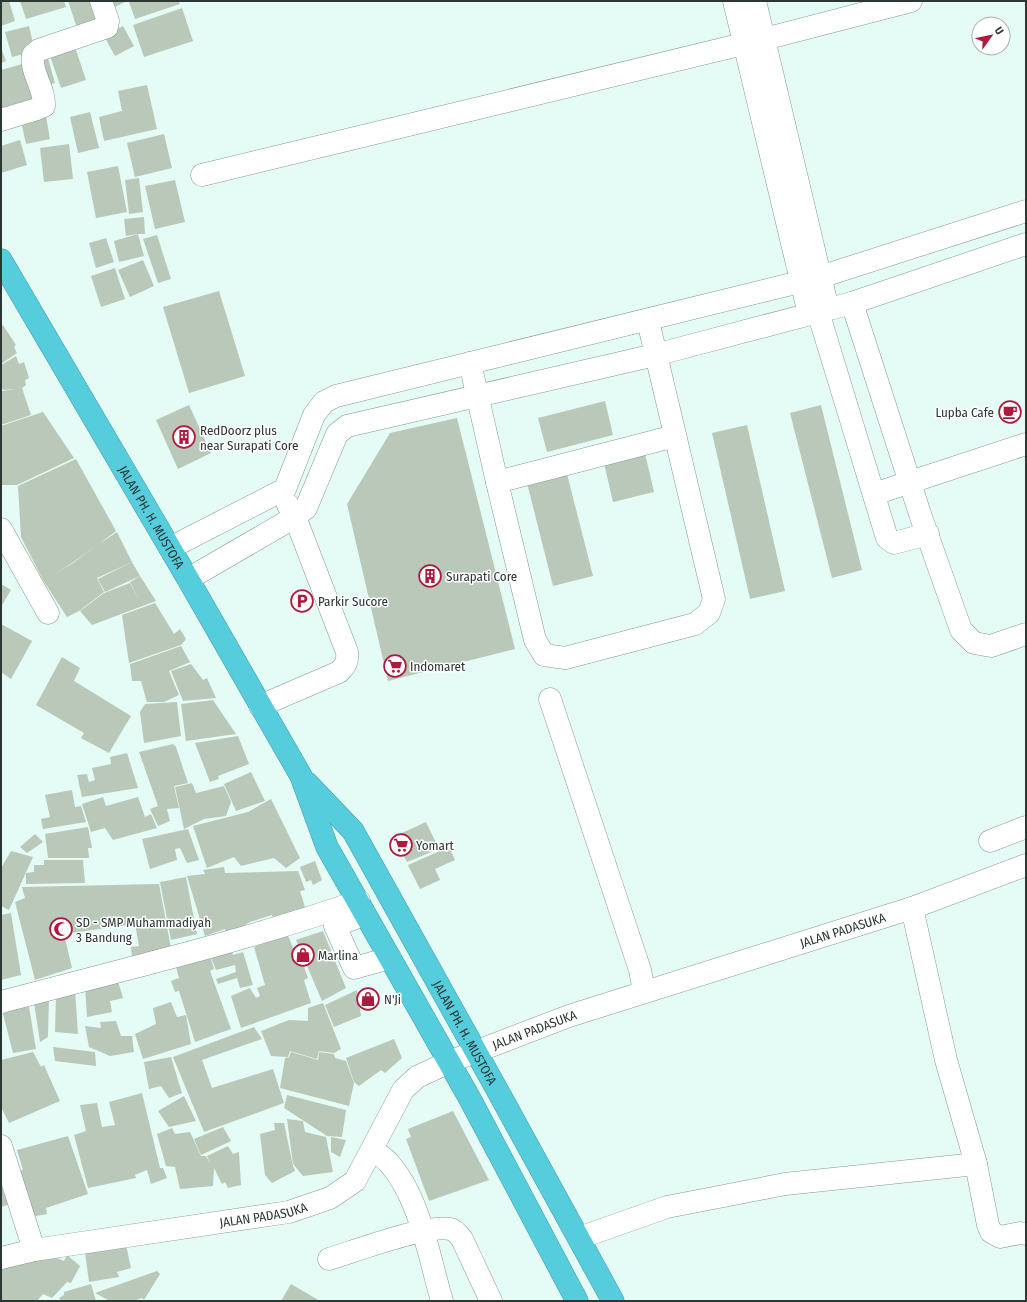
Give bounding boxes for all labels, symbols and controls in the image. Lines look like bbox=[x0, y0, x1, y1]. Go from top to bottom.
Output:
north arrow bbox=[971, 16, 1011, 56]
text: U bbox=[992, 25, 1006, 37]
cafe icon: Lupba Cafe bbox=[997, 399, 1023, 425]
place label: Lupba Cafe bbox=[935, 405, 994, 420]
place label: RedDoorz plus near Surapati Core bbox=[200, 423, 298, 453]
building icon: RedDoorz plus near Surapati Core bbox=[171, 424, 197, 450]
street label: JALAN PH. H. MUSTOFA bbox=[116, 463, 188, 571]
building icon: Surapati Core bbox=[417, 563, 443, 589]
place label: Surapati Core bbox=[446, 569, 517, 584]
parking icon: Parkir Sucore bbox=[289, 588, 315, 614]
place label: Parkir Sucore bbox=[318, 594, 388, 609]
supermarket icon: Indomaret bbox=[382, 653, 408, 679]
place label: Indomaret bbox=[410, 659, 466, 674]
supermarket icon: Yomart bbox=[388, 832, 414, 858]
place label: Yomart bbox=[416, 838, 454, 853]
street label: JALAN PADASUKA bbox=[798, 909, 887, 950]
place label: SD - SMP Muhammadiyah 3 Bandung bbox=[76, 915, 211, 945]
mosque icon: SD - SMP Muhammadiyah 3 Bandung bbox=[48, 916, 74, 942]
shop icon: Marlina bbox=[290, 942, 316, 968]
place label: Marlina bbox=[318, 948, 358, 963]
street label: JALAN PH. H. MUSTOFA bbox=[430, 978, 500, 1087]
shop icon: N'Ji bbox=[355, 986, 381, 1012]
place label: N'Ji bbox=[384, 992, 401, 1007]
street label: JALAN PADASUKA bbox=[490, 1007, 578, 1052]
street label: JALAN PADASUKA bbox=[218, 1199, 309, 1230]

